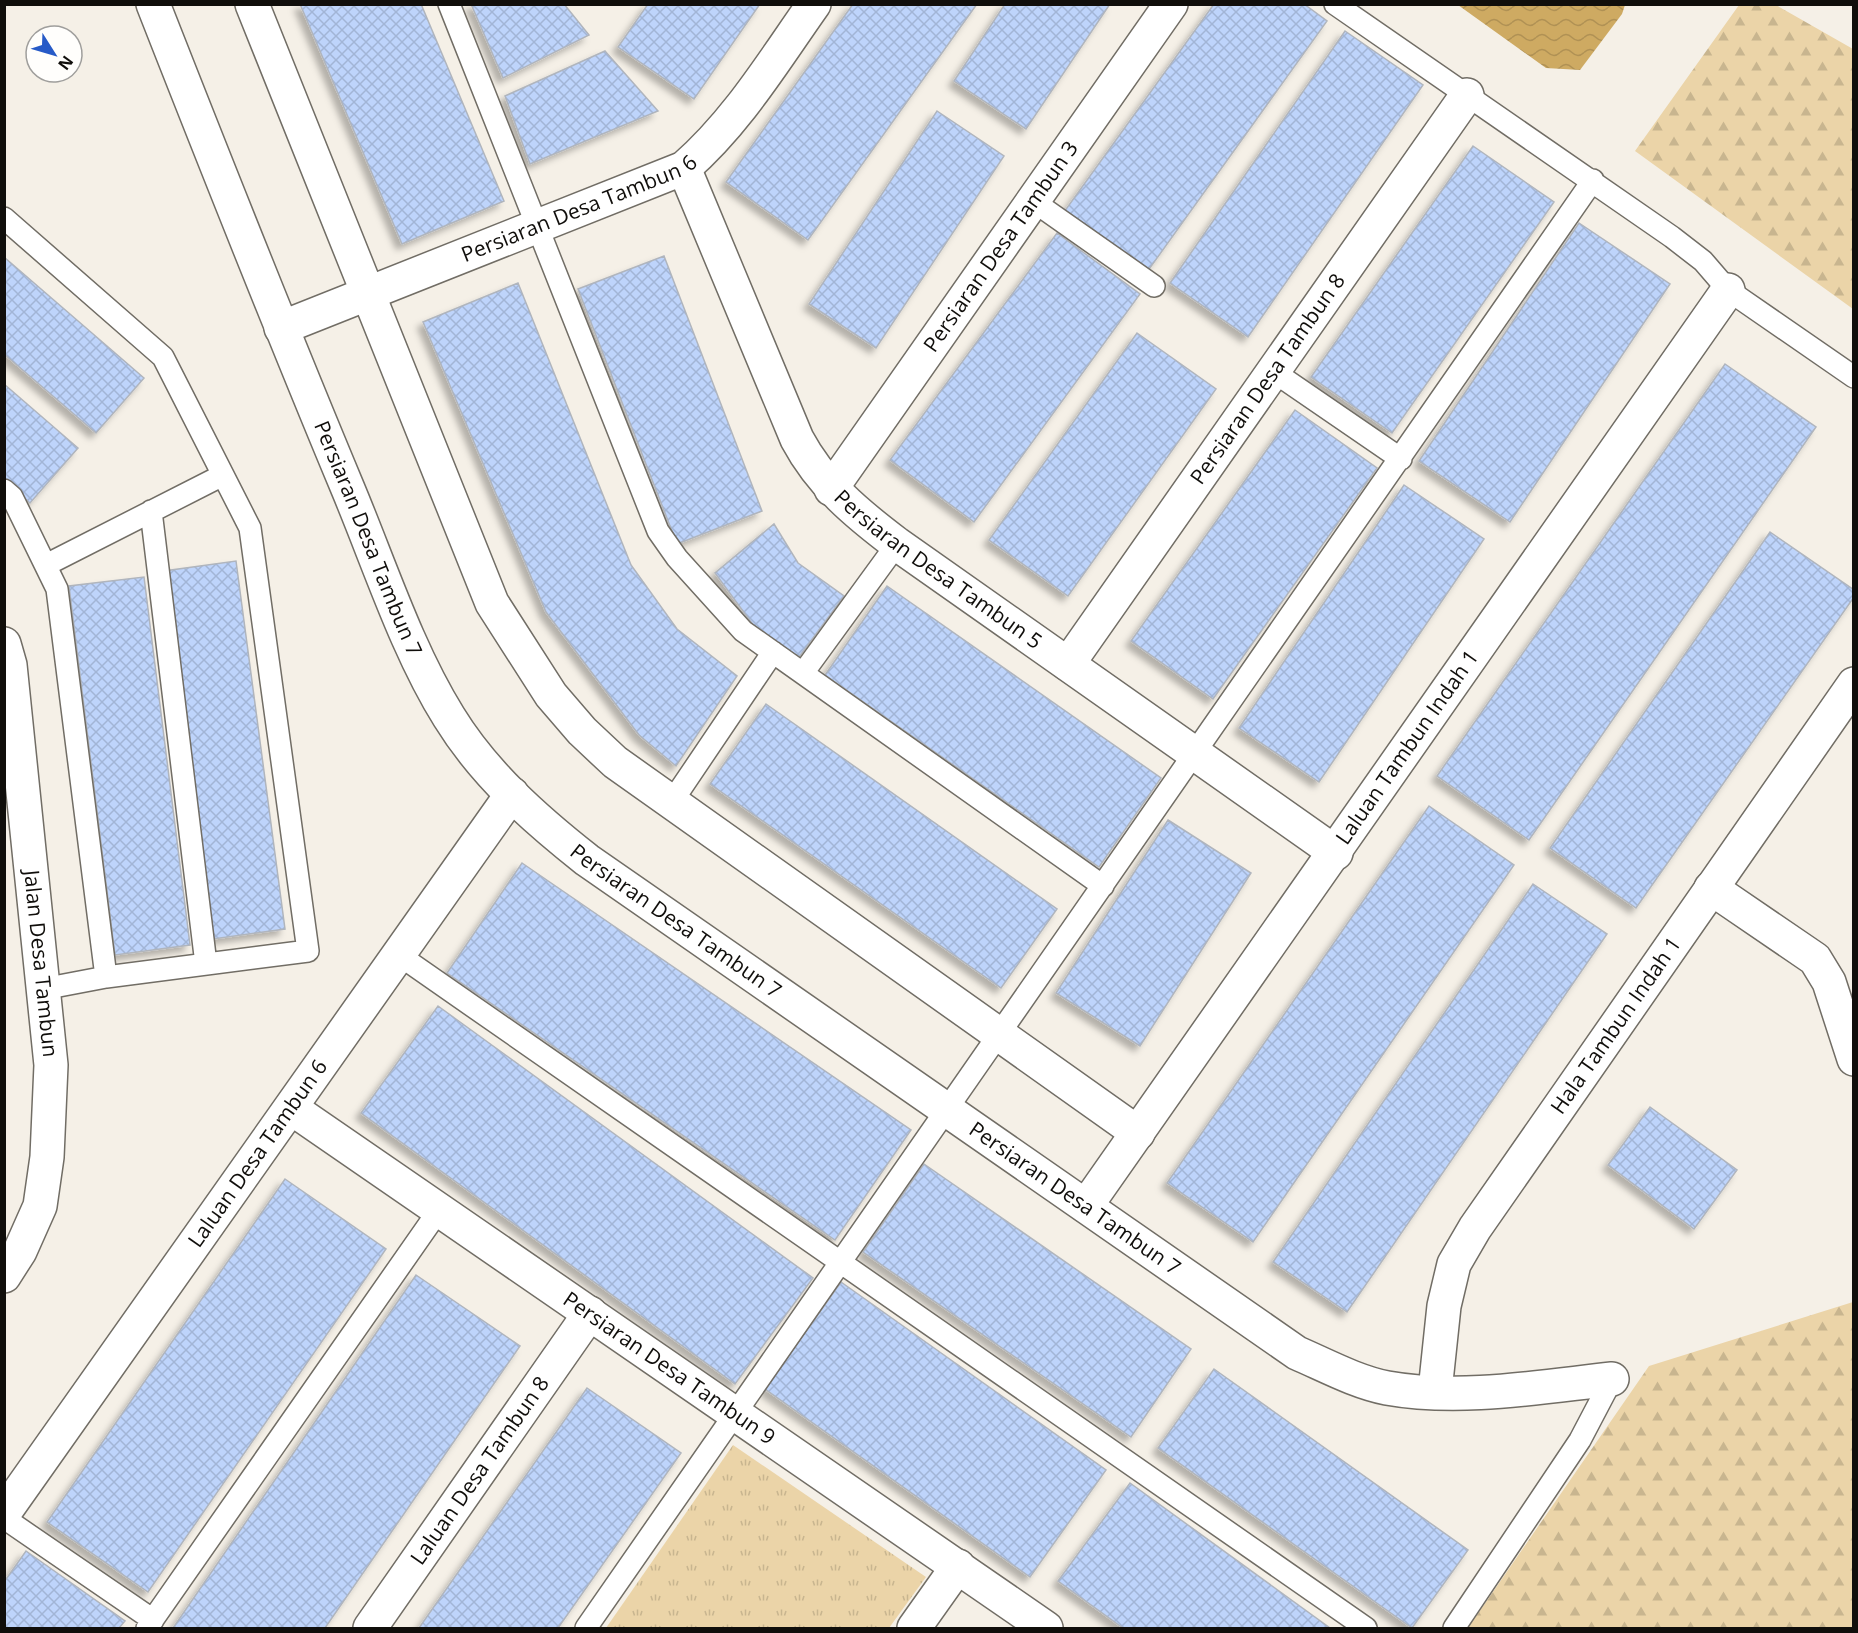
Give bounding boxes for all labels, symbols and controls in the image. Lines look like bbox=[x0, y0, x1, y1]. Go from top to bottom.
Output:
north arrow bbox=[24, 24, 84, 84]
text: N bbox=[53, 51, 79, 75]
street label: Persiaran Desa Tambun 3 bbox=[916, 135, 1084, 357]
street label: Persiaran Desa Tambun 6 bbox=[457, 148, 703, 268]
street label: Persiaran Desa Tambun 8 bbox=[1183, 267, 1351, 490]
street label: Persiaran Desa Tambun 7 bbox=[308, 416, 429, 660]
street label: Persiaran Desa Tambun 5 bbox=[829, 483, 1048, 655]
street label: Laluan Tambun Indah 1 bbox=[1329, 644, 1484, 850]
street label: Persiaran Desa Tambun 7 bbox=[565, 837, 787, 1004]
street label: Jalan Desa Tambun bbox=[18, 866, 65, 1059]
street label: Hala Tambun Indah 1 bbox=[1544, 931, 1687, 1119]
street label: Laluan Desa Tambun 6 bbox=[181, 1054, 333, 1253]
street label: Persiaran Desa Tambun 7 bbox=[964, 1115, 1187, 1281]
street label: Persiaran Desa Tambun 9 bbox=[558, 1285, 781, 1450]
street label: Laluan Desa Tambun 8 bbox=[404, 1370, 555, 1570]

